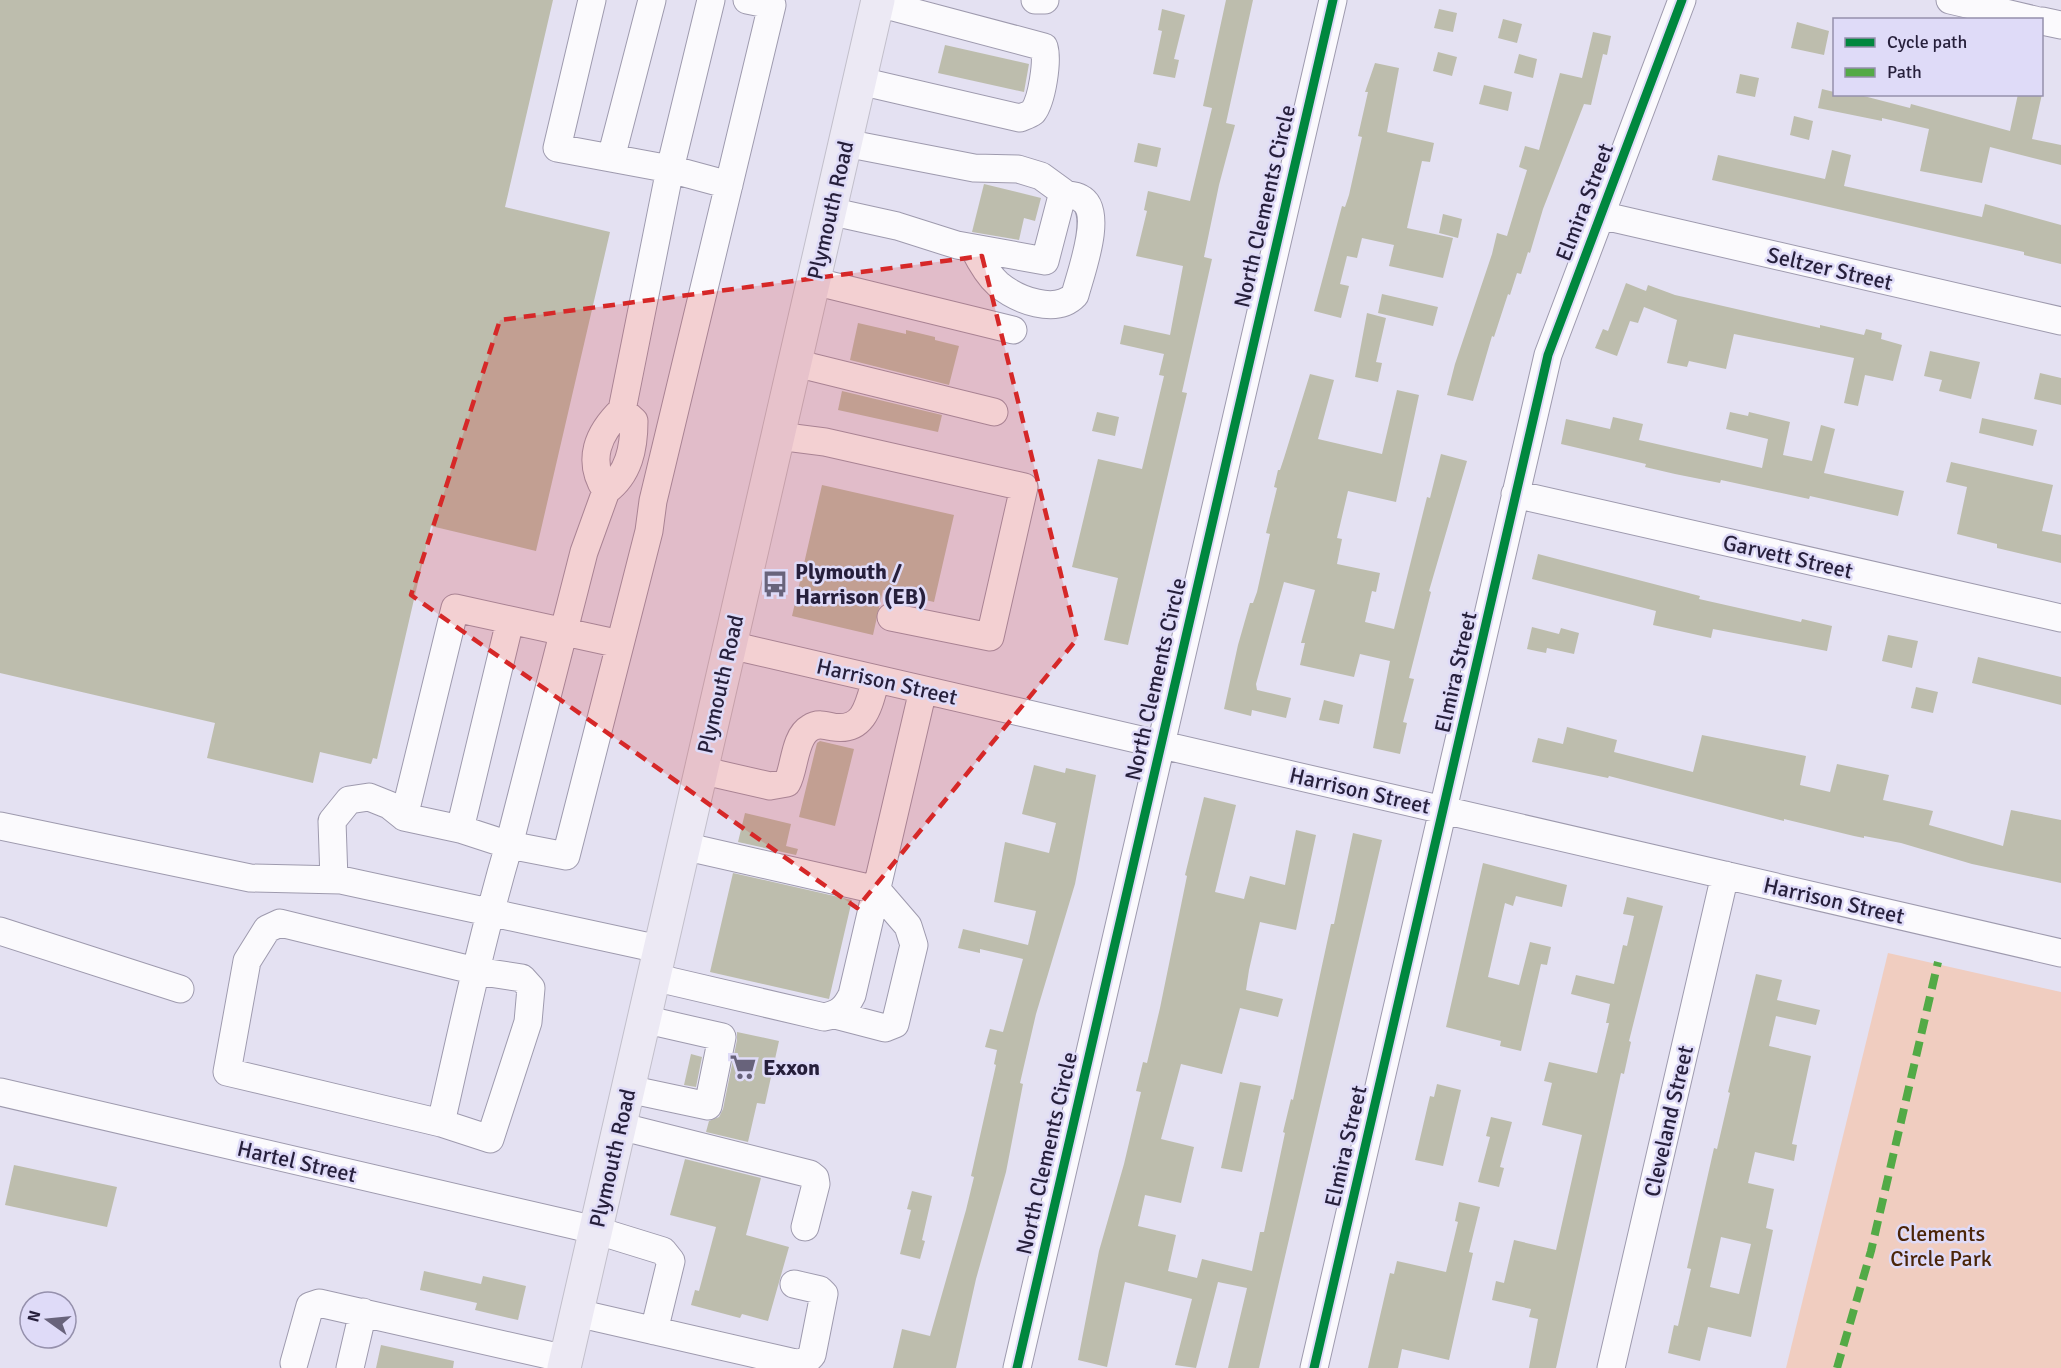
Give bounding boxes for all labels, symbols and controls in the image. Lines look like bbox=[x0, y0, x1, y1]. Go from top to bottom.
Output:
legend bbox=[1833, 18, 2043, 96]
text: Cycle path bbox=[1887, 31, 1967, 53]
text: Path bbox=[1887, 61, 1922, 83]
street label: North Clements Circle bbox=[1228, 102, 1301, 310]
street label: Plymouth Road bbox=[801, 138, 860, 282]
street label: Elmira Street bbox=[1550, 139, 1619, 265]
street label: Seltzer Street bbox=[1764, 241, 1896, 296]
street label: Garvett Street bbox=[1720, 528, 1856, 585]
place label: Plymouth / Harrison (EB) bbox=[795, 558, 927, 610]
bus stop icon: Plymouth / Harrison (EB) bbox=[760, 569, 790, 599]
street label: North Clements Circle bbox=[1119, 575, 1192, 783]
street label: Elmira Street bbox=[1428, 609, 1483, 735]
street label: Plymouth Road bbox=[691, 612, 750, 756]
street label: Harrison Street bbox=[814, 652, 960, 711]
street label: Harrison Street bbox=[1287, 761, 1433, 820]
street label: Harrison Street bbox=[1761, 871, 1907, 930]
street label: Cleveland Street bbox=[1638, 1043, 1699, 1199]
street label: North Clements Circle bbox=[1010, 1049, 1083, 1257]
supermarket icon: Exxon bbox=[728, 1052, 758, 1082]
place label: Exxon bbox=[763, 1054, 820, 1081]
street label: Elmira Street bbox=[1318, 1083, 1373, 1209]
street label: Plymouth Road bbox=[583, 1086, 642, 1230]
street label: Hartel Street bbox=[235, 1135, 359, 1188]
park label: Clements Circle Park bbox=[1890, 1220, 1992, 1272]
north arrow bbox=[18, 1290, 78, 1350]
text: N bbox=[23, 1308, 46, 1324]

